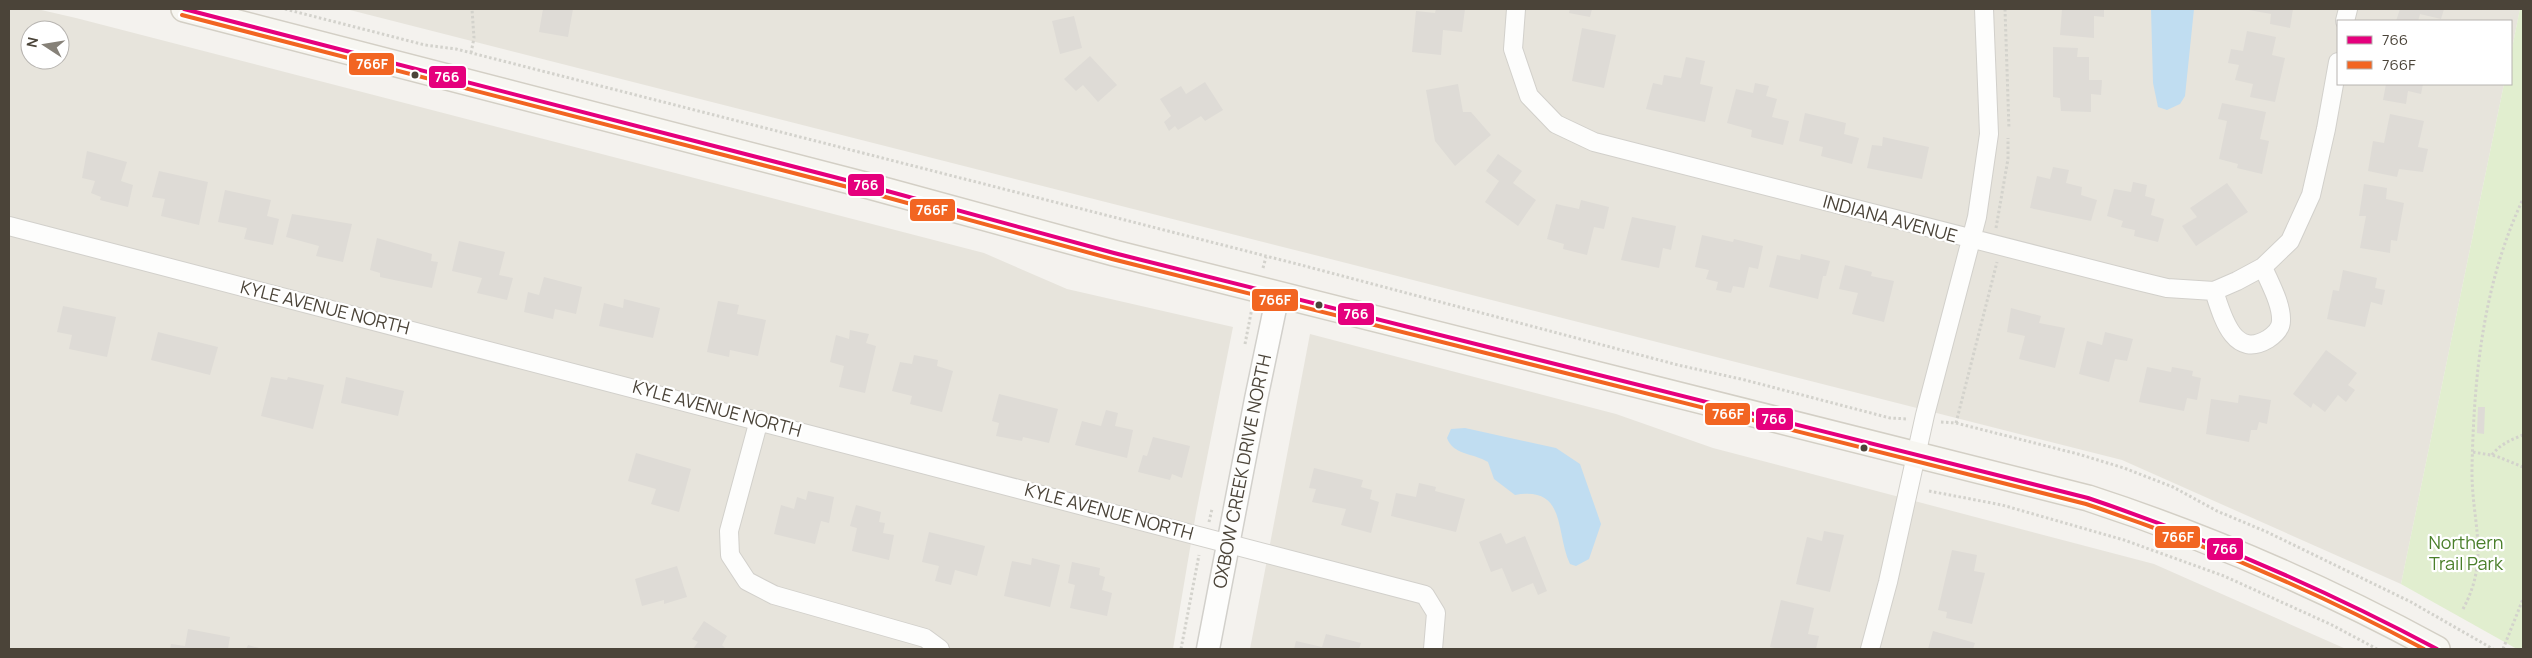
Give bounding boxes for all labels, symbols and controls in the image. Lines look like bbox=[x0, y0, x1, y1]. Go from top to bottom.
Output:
north arrow bbox=[20, 20, 70, 70]
legend bbox=[2337, 20, 2512, 85]
text: 766 bbox=[2382, 29, 2408, 50]
text: N bbox=[21, 35, 42, 49]
line badge: 766F bbox=[348, 52, 395, 76]
text: 766F bbox=[356, 54, 389, 73]
text: 766F bbox=[2382, 54, 2416, 75]
line badge: 766 bbox=[428, 65, 467, 89]
text: 766 bbox=[435, 67, 459, 86]
unlabelled marker bbox=[410, 70, 420, 80]
line badge: 766 bbox=[847, 173, 885, 197]
text: 766 bbox=[854, 175, 878, 194]
street label: INDIANA AVENUE bbox=[1820, 189, 1960, 247]
line badge: 766F bbox=[909, 198, 956, 222]
text: 766F bbox=[916, 200, 949, 219]
street label: KYLE AVENUE NORTH bbox=[238, 274, 412, 340]
line badge: 766F bbox=[1251, 288, 1299, 312]
text: 766F bbox=[1259, 290, 1292, 309]
unlabelled marker bbox=[1314, 300, 1324, 310]
line badge: 766 bbox=[1337, 302, 1375, 326]
text: 766 bbox=[1344, 304, 1368, 323]
street label: OXBOW CREEK DRIVE NORTH bbox=[1207, 352, 1276, 590]
street label: KYLE AVENUE NORTH bbox=[630, 374, 804, 442]
line badge: 766F bbox=[1704, 402, 1751, 426]
text: 766F bbox=[1712, 404, 1745, 423]
line badge: 766 bbox=[1755, 407, 1794, 431]
text: 766 bbox=[1762, 409, 1786, 428]
unlabelled marker bbox=[1859, 443, 1869, 453]
street label: KYLE AVENUE NORTH bbox=[1022, 477, 1196, 545]
line badge: 766F bbox=[2154, 525, 2201, 549]
text: 766F bbox=[2162, 527, 2195, 546]
park label: Northern Trail Park bbox=[2428, 530, 2504, 575]
line badge: 766 bbox=[2206, 537, 2244, 561]
text: 766 bbox=[2213, 539, 2237, 558]

